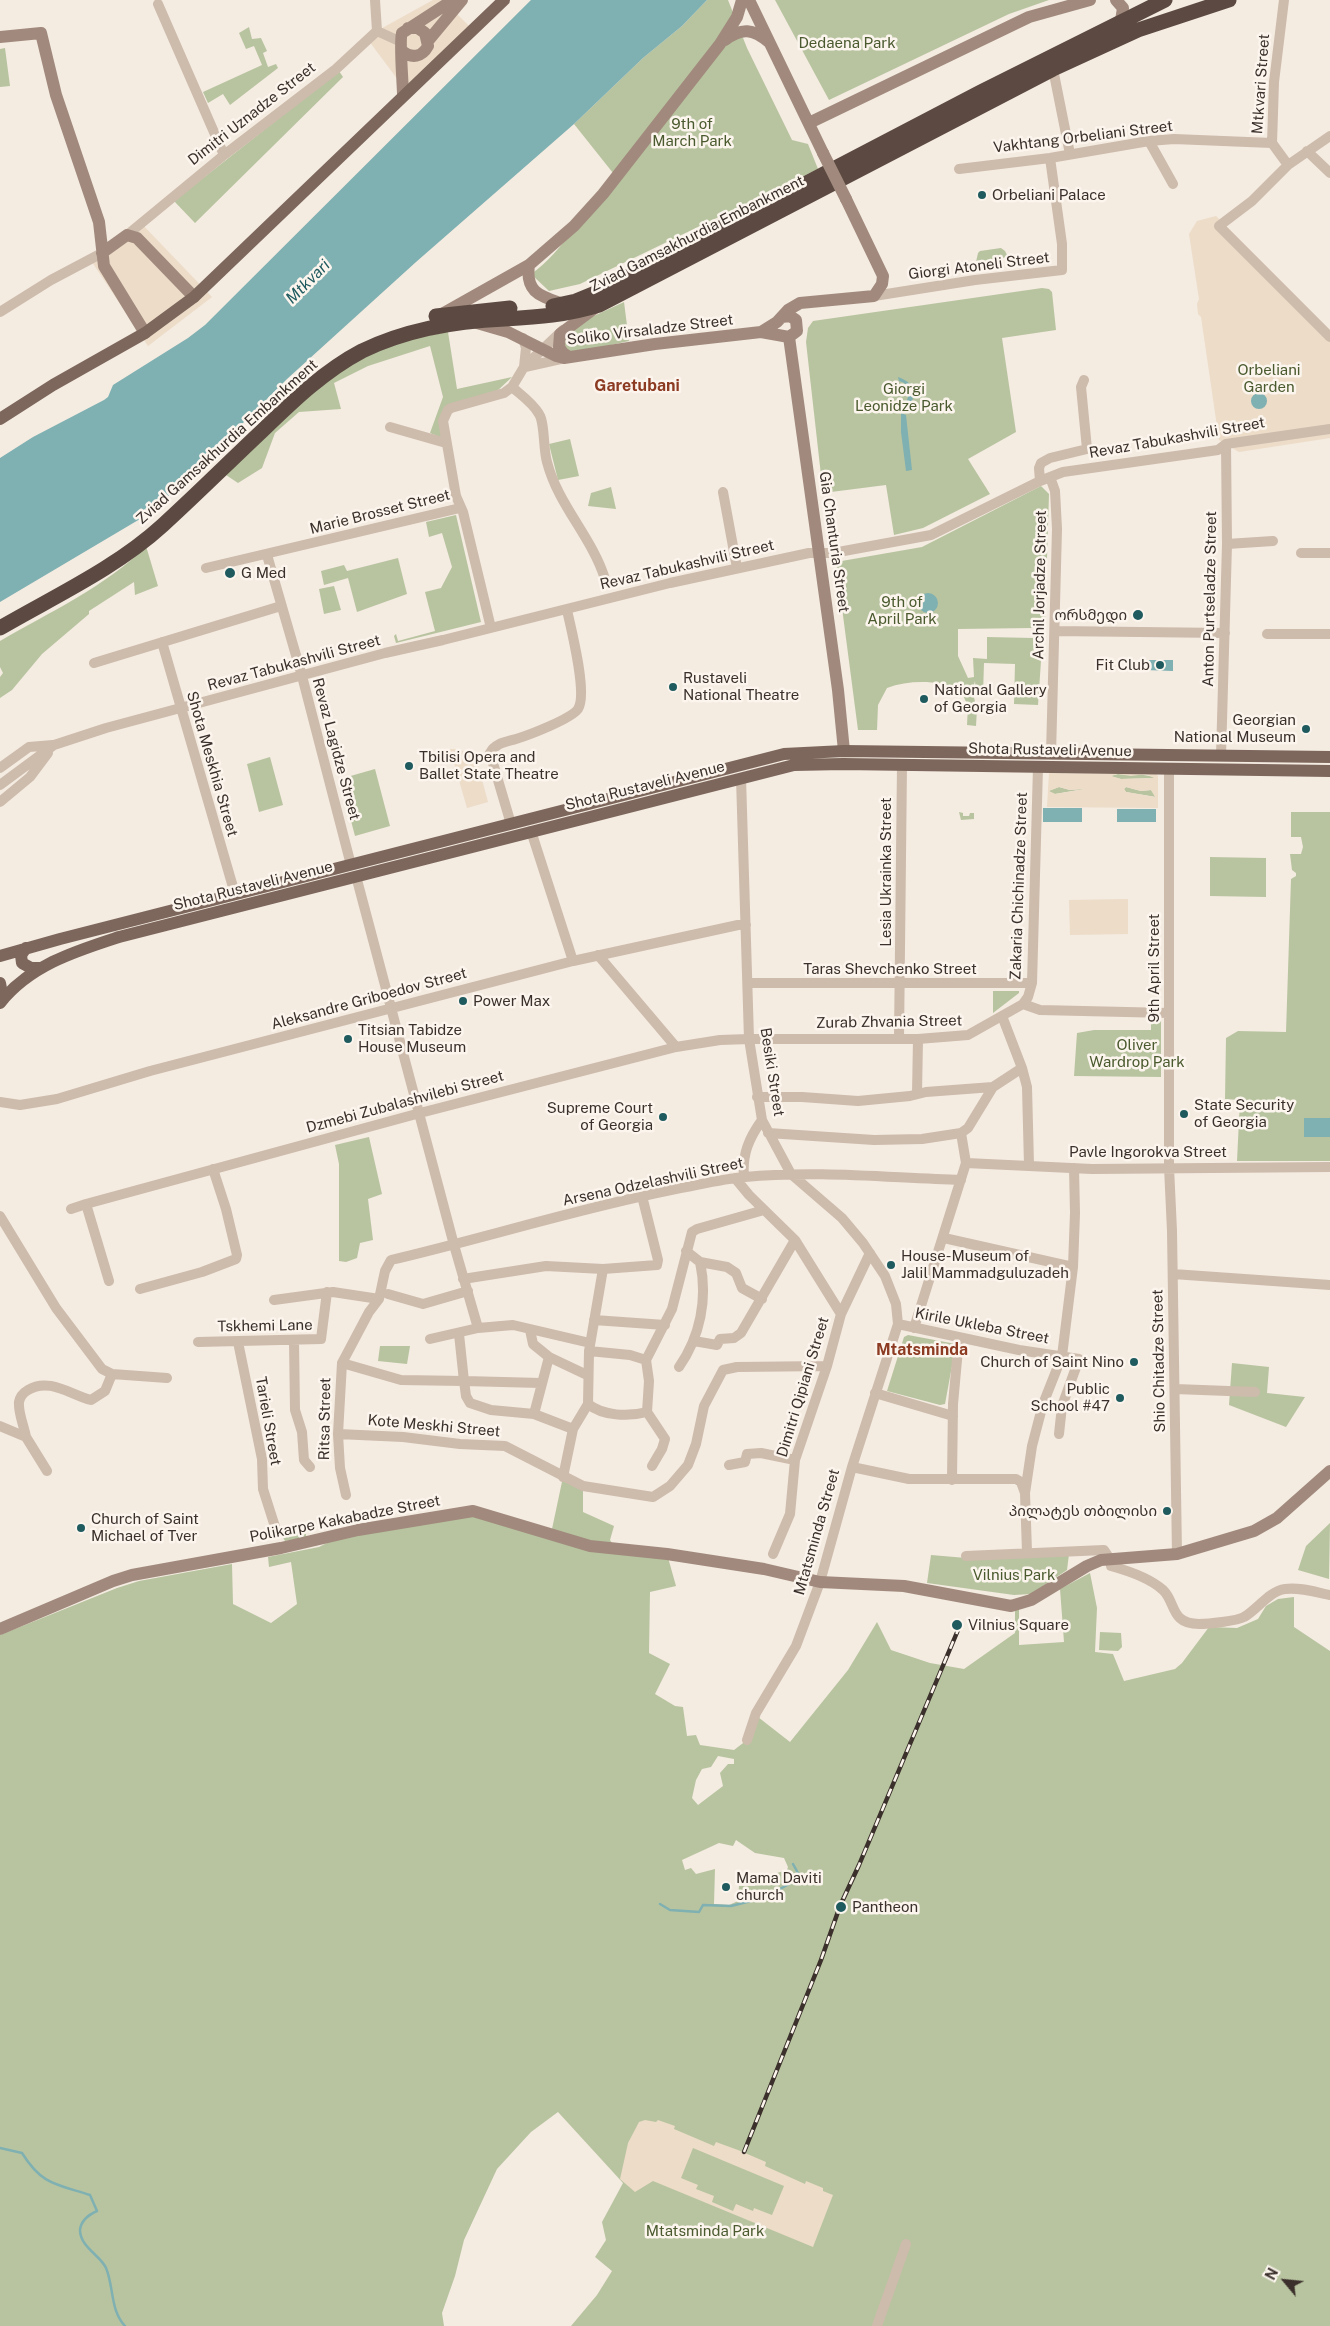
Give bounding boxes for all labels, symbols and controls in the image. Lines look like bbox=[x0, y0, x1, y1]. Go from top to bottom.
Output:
street label: Mtkvari Street bbox=[1249, 33, 1273, 135]
park label: Dedaena Park bbox=[798, 34, 896, 52]
street label: Dimitri Uznadze Street bbox=[185, 59, 319, 169]
park label: 9th of March Park bbox=[652, 115, 732, 150]
street label: Vakhtang Orbeliani Street bbox=[992, 117, 1174, 157]
street label: Zviad Gamsakhurdia Embankment bbox=[587, 172, 807, 296]
place label: Orbeliani Palace bbox=[992, 186, 1106, 204]
marker: Orbeliani Palace bbox=[976, 189, 988, 201]
street label: Giorgi Atoneli Street bbox=[907, 248, 1051, 284]
water label: Mtkvari bbox=[282, 256, 334, 308]
street label: Soliko Virsaladze Street bbox=[566, 311, 734, 349]
street label: Zviad Gamsakhurdia Embankment bbox=[133, 356, 321, 528]
park label: Orbeliani Garden bbox=[1237, 361, 1301, 396]
district label: Garetubani bbox=[594, 376, 680, 396]
park label: Giorgi Leonidze Park bbox=[855, 380, 953, 415]
street label: Revaz Tabukashvili Street bbox=[1088, 414, 1266, 462]
street label: Gia Chanturia Street bbox=[815, 470, 853, 614]
street label: Marie Brosset Street bbox=[308, 486, 452, 538]
street label: Archil Jorjadze Street bbox=[1030, 510, 1050, 660]
street label: Anton Purtseladze Street bbox=[1199, 511, 1221, 687]
street label: Revaz Tabukashvili Street bbox=[598, 536, 776, 594]
place label: G Med bbox=[241, 564, 286, 582]
marker: G Med bbox=[223, 566, 237, 580]
park label: 9th of April Park bbox=[867, 593, 937, 628]
place label: ორსმედი bbox=[1054, 606, 1127, 624]
marker: ორსმედი bbox=[1131, 608, 1145, 622]
street label: Revaz Tabukashvili Street bbox=[206, 631, 382, 695]
place label: Fit Club bbox=[1096, 656, 1150, 674]
marker: Fit Club bbox=[1154, 659, 1166, 671]
place label: Rustaveli National Theatre bbox=[683, 669, 799, 704]
street label: Revaz Lagidze Street bbox=[308, 676, 364, 822]
marker: Rustaveli National Theatre bbox=[667, 681, 679, 693]
place label: National Gallery of Georgia bbox=[934, 681, 1047, 716]
street label: Shota Meskhia Street bbox=[183, 689, 241, 839]
marker: National Gallery of Georgia bbox=[918, 693, 930, 705]
place label: Georgian National Museum bbox=[1174, 711, 1296, 746]
marker: Georgian National Museum bbox=[1300, 723, 1312, 735]
street label: Shota Rustaveli Avenue bbox=[968, 740, 1132, 760]
place label: Tbilisi Opera and Ballet State Theatre bbox=[419, 748, 559, 783]
street label: Shota Rustaveli Avenue bbox=[563, 757, 727, 815]
marker: Tbilisi Opera and Ballet State Theatre bbox=[403, 760, 415, 772]
street label: Zakaria Chichinadze Street bbox=[1007, 792, 1031, 980]
street label: Lesia Ukrainka Street bbox=[877, 797, 895, 947]
street label: Shota Rustaveli Avenue bbox=[171, 857, 335, 915]
street label: 9th April Street bbox=[1145, 914, 1163, 1022]
street label: Taras Shevchenko Street bbox=[803, 960, 977, 978]
street label: Aleksandre Griboedov Street bbox=[269, 964, 469, 1034]
place label: Power Max bbox=[473, 992, 550, 1010]
marker: Power Max bbox=[457, 995, 469, 1007]
street label: Zurab Zhvania Street bbox=[816, 1012, 962, 1032]
place label: Titsian Tabidze House Museum bbox=[358, 1021, 466, 1056]
street label: Besiki Street bbox=[756, 1026, 788, 1118]
marker: Titsian Tabidze House Museum bbox=[342, 1033, 354, 1045]
park label: Oliver Wardrop Park bbox=[1089, 1036, 1185, 1071]
street label: Dzmebi Zubalashvilebi Street bbox=[304, 1067, 506, 1137]
place label: State Security of Georgia bbox=[1194, 1096, 1294, 1131]
place label: Supreme Court of Georgia bbox=[547, 1099, 653, 1134]
marker: State Security of Georgia bbox=[1178, 1108, 1190, 1120]
marker: Supreme Court of Georgia bbox=[657, 1111, 669, 1123]
street label: Pavle Ingorokva Street bbox=[1069, 1143, 1227, 1161]
street label: Arsena Odzelashvili Street bbox=[561, 1154, 745, 1210]
place label: House-Museum of Jalil Mammadguluzadeh bbox=[901, 1247, 1069, 1282]
marker: House-Museum of Jalil Mammadguluzadeh bbox=[885, 1259, 897, 1271]
street label: Shio Chitadze Street bbox=[1149, 1289, 1169, 1433]
street label: Kirile Ukleba Street bbox=[913, 1304, 1051, 1348]
street label: Dimitri Qipiani Street bbox=[773, 1315, 833, 1459]
street label: Tskhemi Lane bbox=[217, 1316, 313, 1336]
district label: Mtatsminda bbox=[876, 1340, 968, 1360]
place label: Church of Saint Nino bbox=[980, 1353, 1124, 1371]
marker: Church of Saint Nino bbox=[1128, 1356, 1140, 1368]
street label: Tarieli Street bbox=[251, 1375, 285, 1467]
street label: Ritsa Street bbox=[315, 1377, 335, 1461]
place label: Public School #47 bbox=[1031, 1380, 1110, 1415]
marker: Public School #47 bbox=[1114, 1392, 1126, 1404]
street label: Kote Meskhi Street bbox=[367, 1411, 501, 1441]
street label: Mtatsminda Street bbox=[790, 1467, 844, 1597]
street label: Polikarpe Kakabadze Street bbox=[248, 1492, 442, 1546]
place label: პილატეს თბილისი bbox=[1009, 1502, 1157, 1520]
marker: პილატეს თბილისი bbox=[1161, 1505, 1173, 1517]
place label: Church of Saint Michael of Tver bbox=[91, 1510, 199, 1545]
marker: Church of Saint Michael of Tver bbox=[75, 1522, 87, 1534]
park label: Vilnius Park bbox=[973, 1566, 1055, 1584]
place label: Vilnius Square bbox=[968, 1616, 1069, 1634]
marker: Vilnius Square bbox=[950, 1618, 964, 1632]
place label: Mama Daviti church bbox=[736, 1869, 822, 1904]
marker: Mama Daviti church bbox=[720, 1881, 732, 1893]
place label: Pantheon bbox=[852, 1898, 918, 1916]
marker: Pantheon bbox=[834, 1900, 848, 1914]
park label: Mtatsminda Park bbox=[646, 2222, 764, 2240]
north arrow bbox=[1260, 2256, 1310, 2306]
text: N bbox=[1262, 2265, 1281, 2283]

